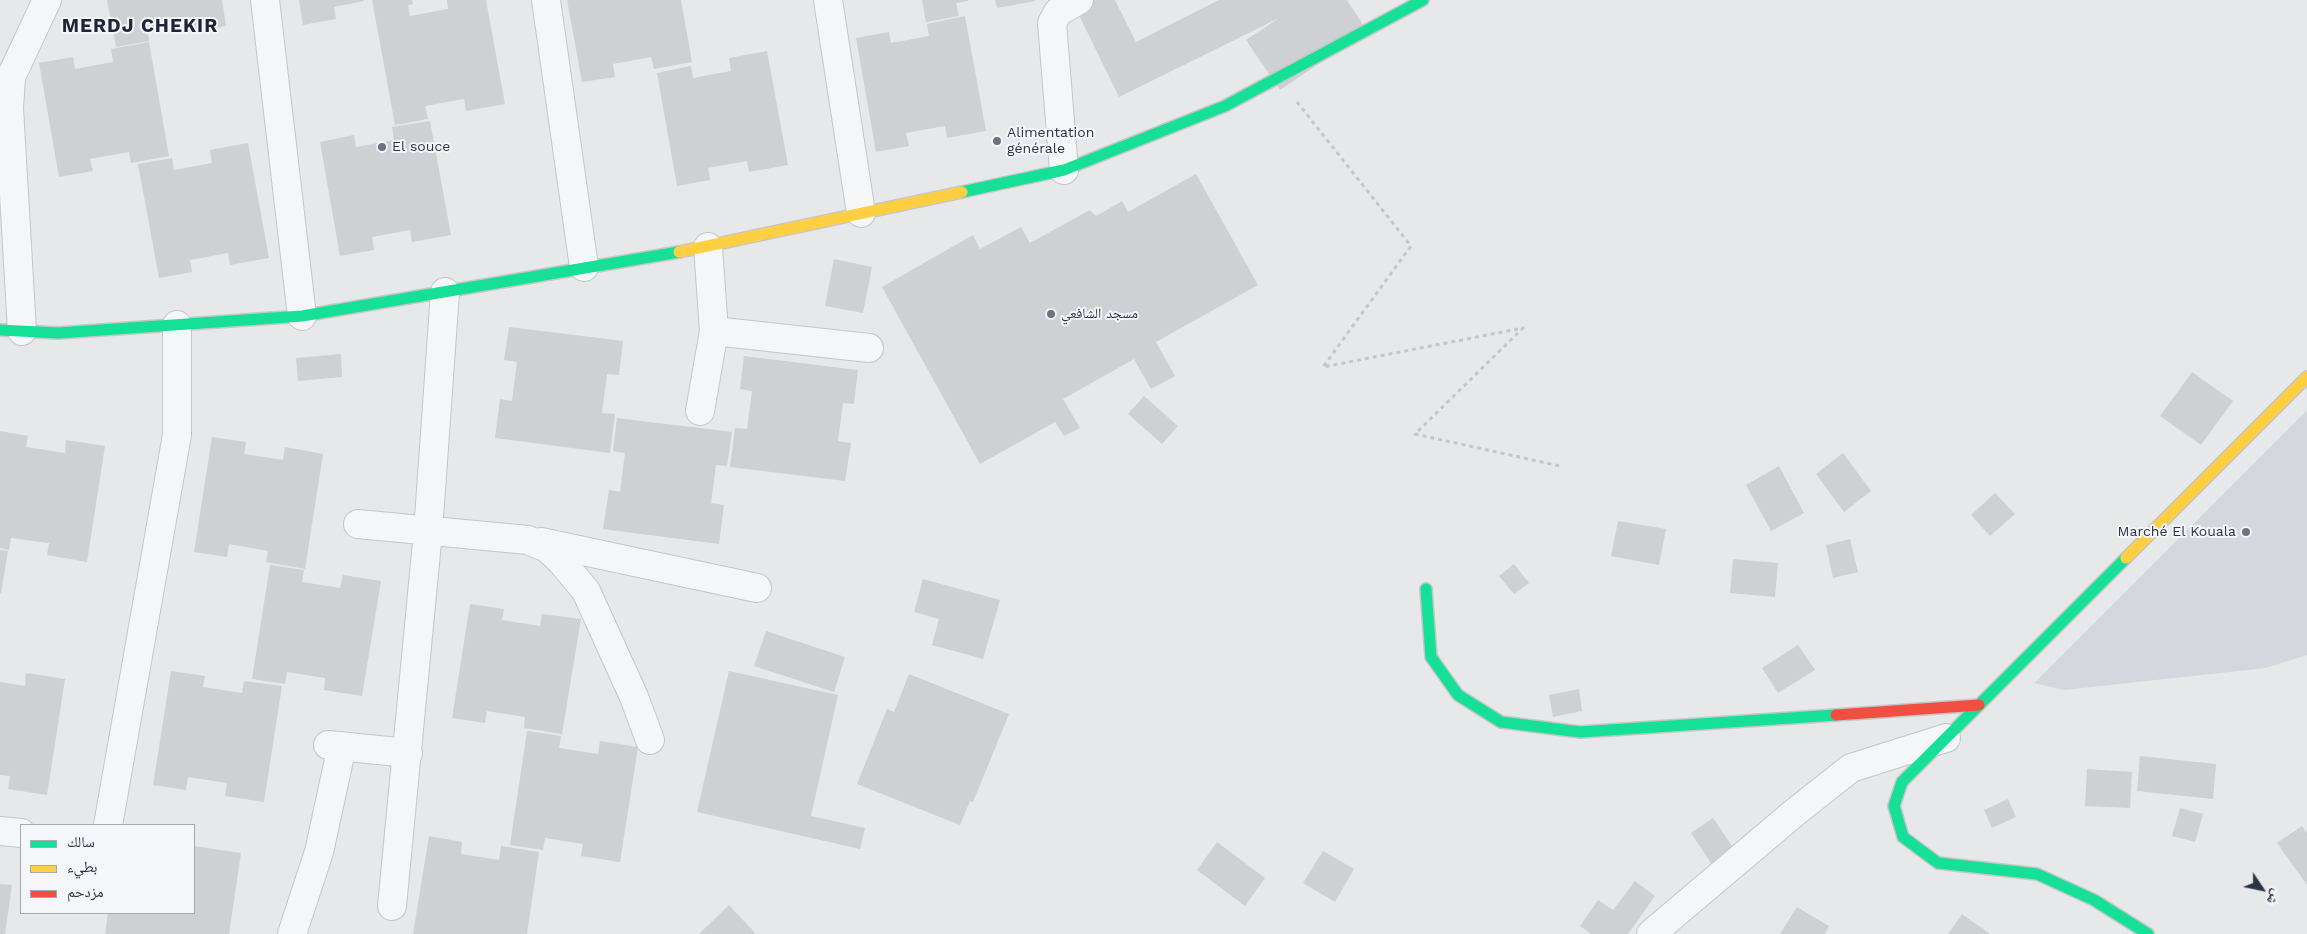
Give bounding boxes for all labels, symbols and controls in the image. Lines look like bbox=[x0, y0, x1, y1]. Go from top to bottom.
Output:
district label: MERDJ CHEKIR bbox=[60, 15, 220, 37]
place label: Alimentation générale bbox=[1007, 125, 1094, 158]
marker: Alimentation générale bbox=[991, 135, 1003, 147]
place label: El souce bbox=[392, 139, 450, 155]
marker: El souce bbox=[376, 141, 388, 153]
place label: مسجد الشافعي bbox=[1061, 306, 1138, 322]
marker: مسجد الشافعي bbox=[1045, 308, 1057, 320]
place label: Marché El Kouala bbox=[2118, 524, 2236, 540]
marker: Marché El Kouala bbox=[2240, 526, 2252, 538]
legend bbox=[20, 824, 195, 914]
text: سالك bbox=[67, 833, 95, 851]
text: بطيء bbox=[67, 858, 97, 876]
north arrow bbox=[2237, 864, 2287, 914]
text: مزدحم bbox=[67, 883, 104, 901]
text: ش bbox=[2264, 887, 2285, 908]

